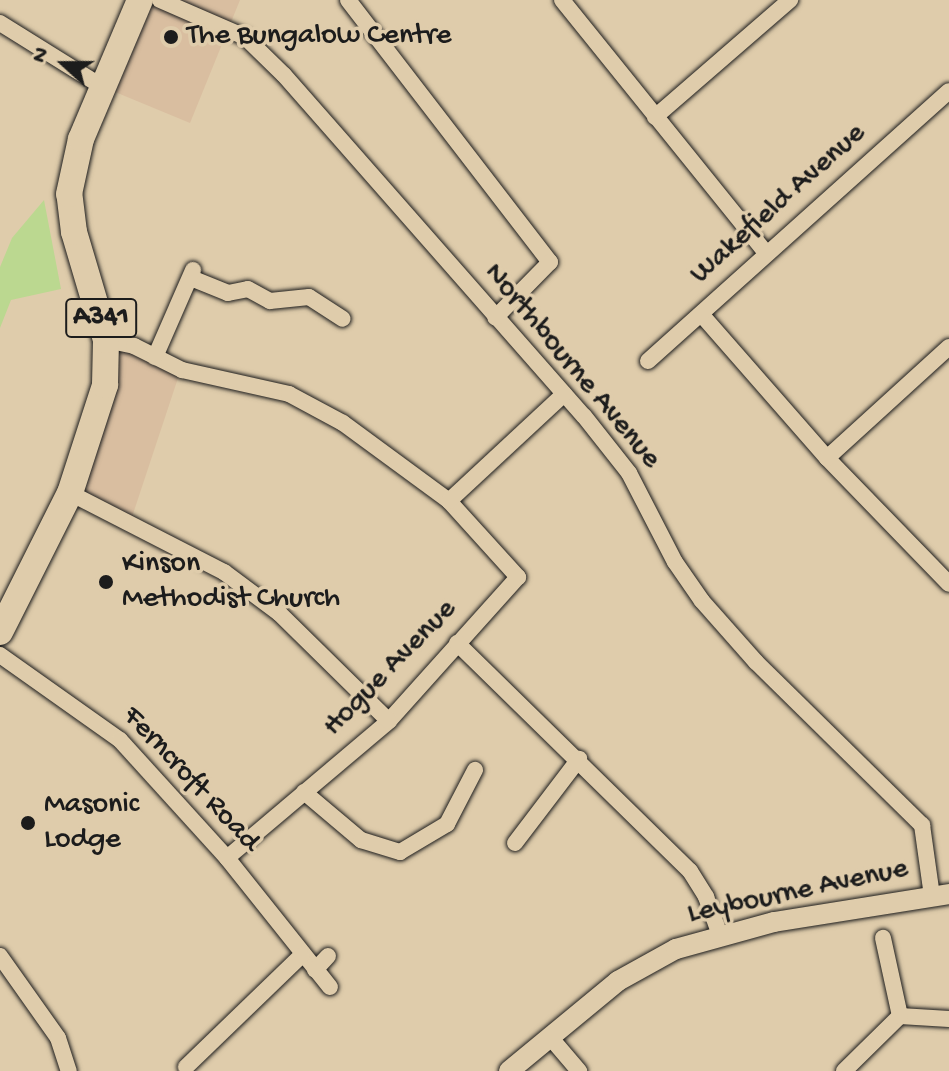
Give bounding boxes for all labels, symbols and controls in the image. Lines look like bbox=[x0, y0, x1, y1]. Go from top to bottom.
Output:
place label: The Bungalow Centre bbox=[187, 19, 452, 55]
north arrow bbox=[24, 24, 104, 104]
marker: The Bungalow Centre bbox=[162, 28, 180, 46]
text: N bbox=[27, 44, 56, 67]
street label: Wakefield Avenue bbox=[684, 117, 874, 293]
street label: Northbourne Avenue bbox=[475, 257, 667, 477]
road number: A341 bbox=[65, 294, 137, 342]
place label: Kinson Methodist Church bbox=[122, 547, 340, 618]
marker: Kinson Methodist Church bbox=[97, 573, 115, 591]
street label: Hogue Avenue bbox=[317, 593, 465, 745]
street label: Ferncroft Road bbox=[113, 700, 267, 860]
place label: Masonic Lodge bbox=[44, 788, 139, 858]
marker: Masonic Lodge bbox=[19, 814, 37, 832]
street label: Leybourne Avenue bbox=[685, 852, 911, 934]

